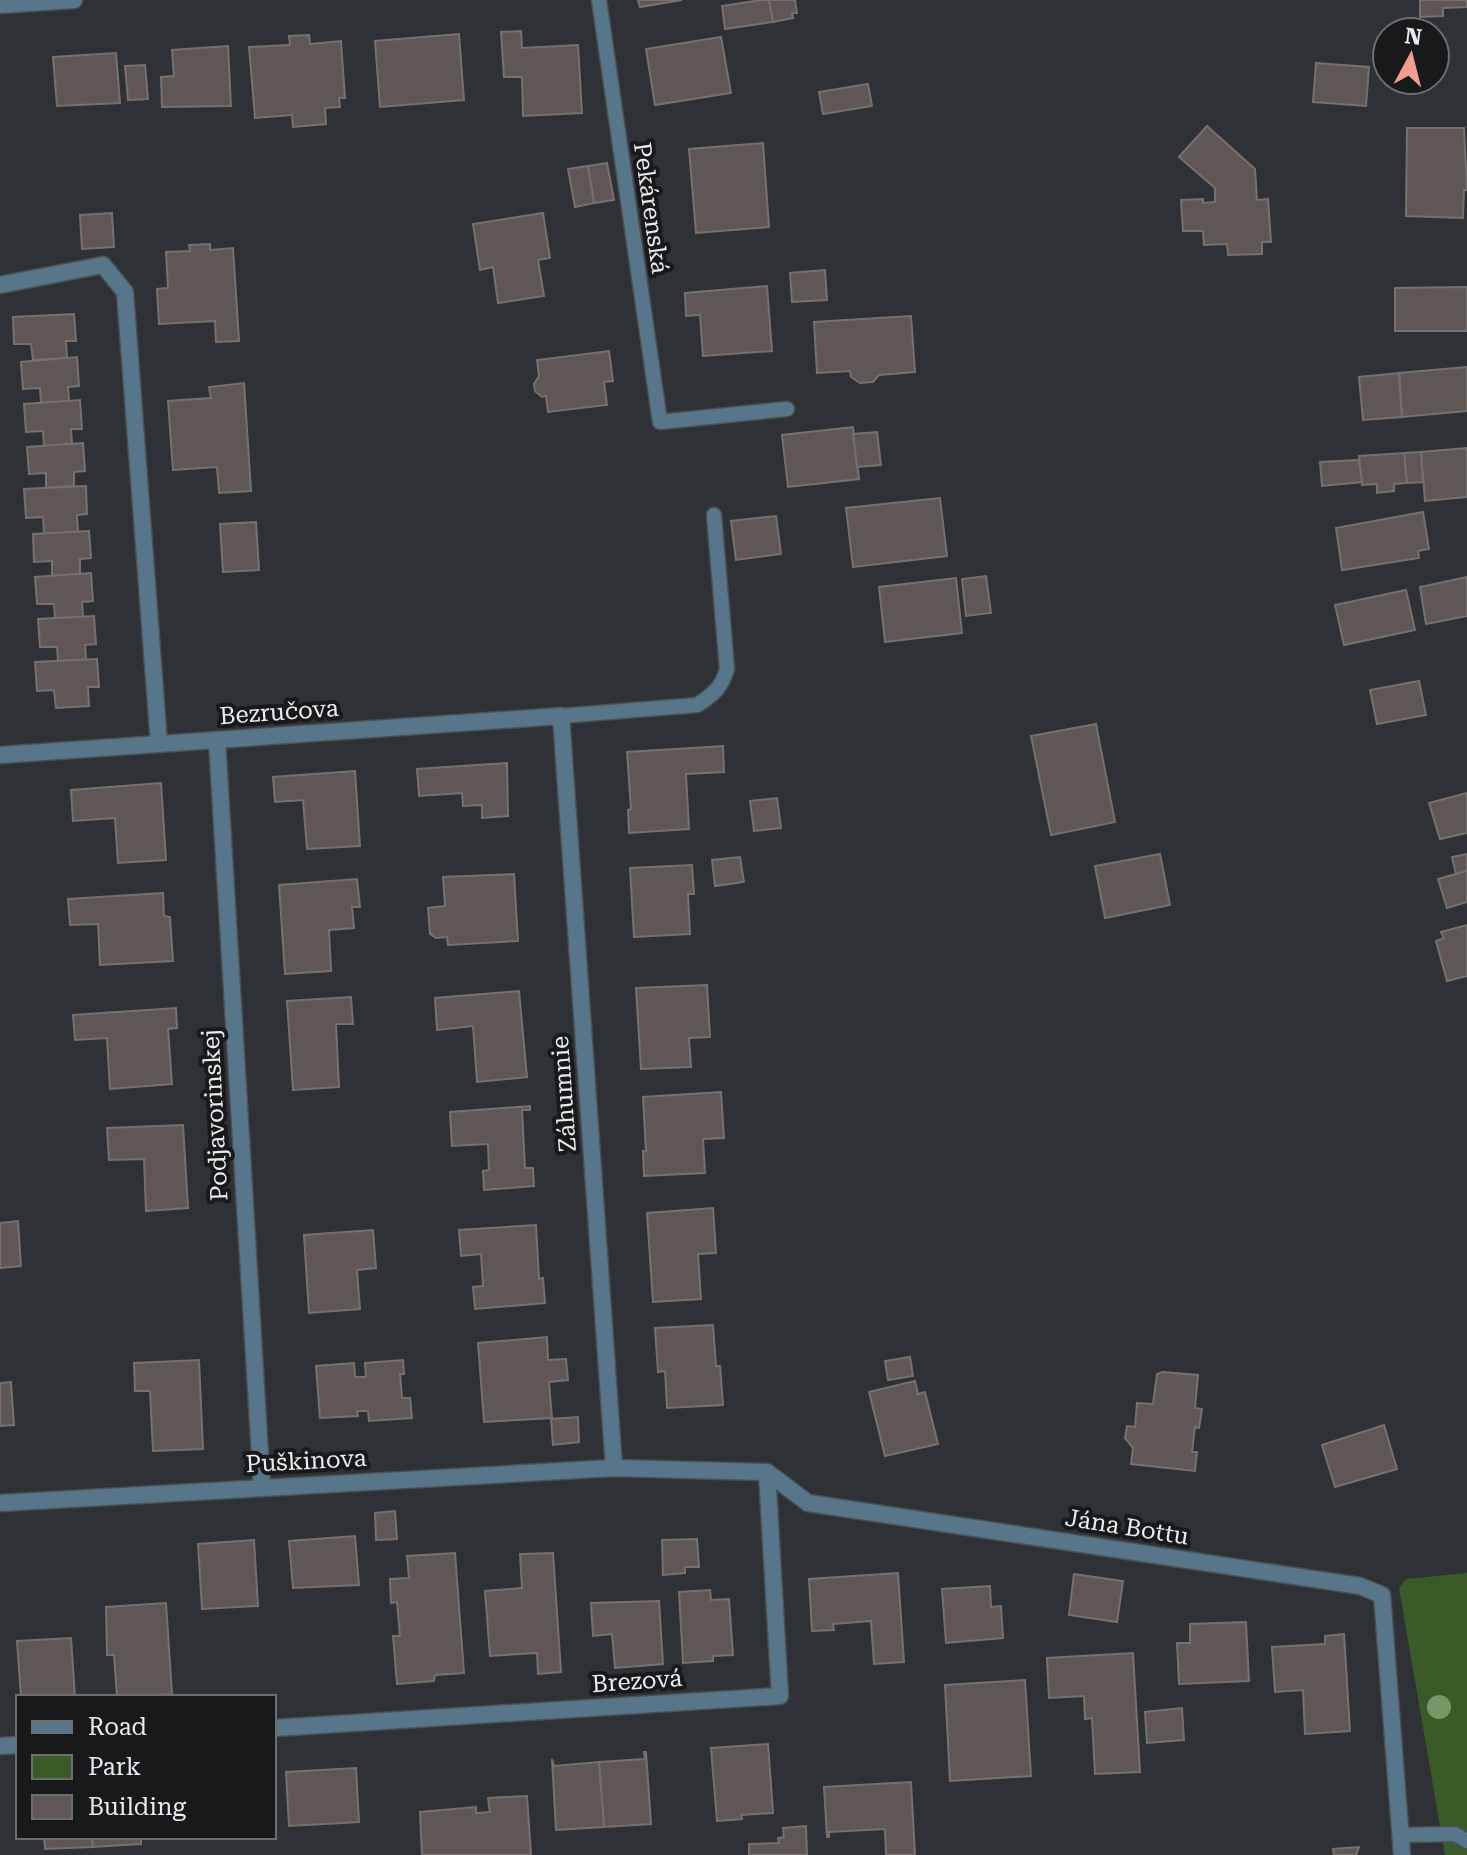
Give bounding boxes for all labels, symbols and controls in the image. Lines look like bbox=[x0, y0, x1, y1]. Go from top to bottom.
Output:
north arrow bbox=[1371, 16, 1451, 96]
text: N bbox=[1403, 23, 1423, 50]
street label: Pekárenská bbox=[628, 141, 674, 275]
street label: Bezručova bbox=[218, 694, 340, 730]
street label: Podjavorinskej bbox=[197, 1028, 233, 1202]
street label: Záhumnie bbox=[546, 1035, 582, 1153]
street label: Puškinova bbox=[245, 1444, 367, 1478]
street label: Jána Bottu bbox=[1063, 1503, 1191, 1551]
street label: Brezová bbox=[591, 1664, 683, 1698]
legend bbox=[16, 1695, 276, 1839]
text: Road bbox=[88, 1713, 147, 1741]
text: Park bbox=[88, 1753, 141, 1781]
text: Building bbox=[88, 1793, 186, 1821]

